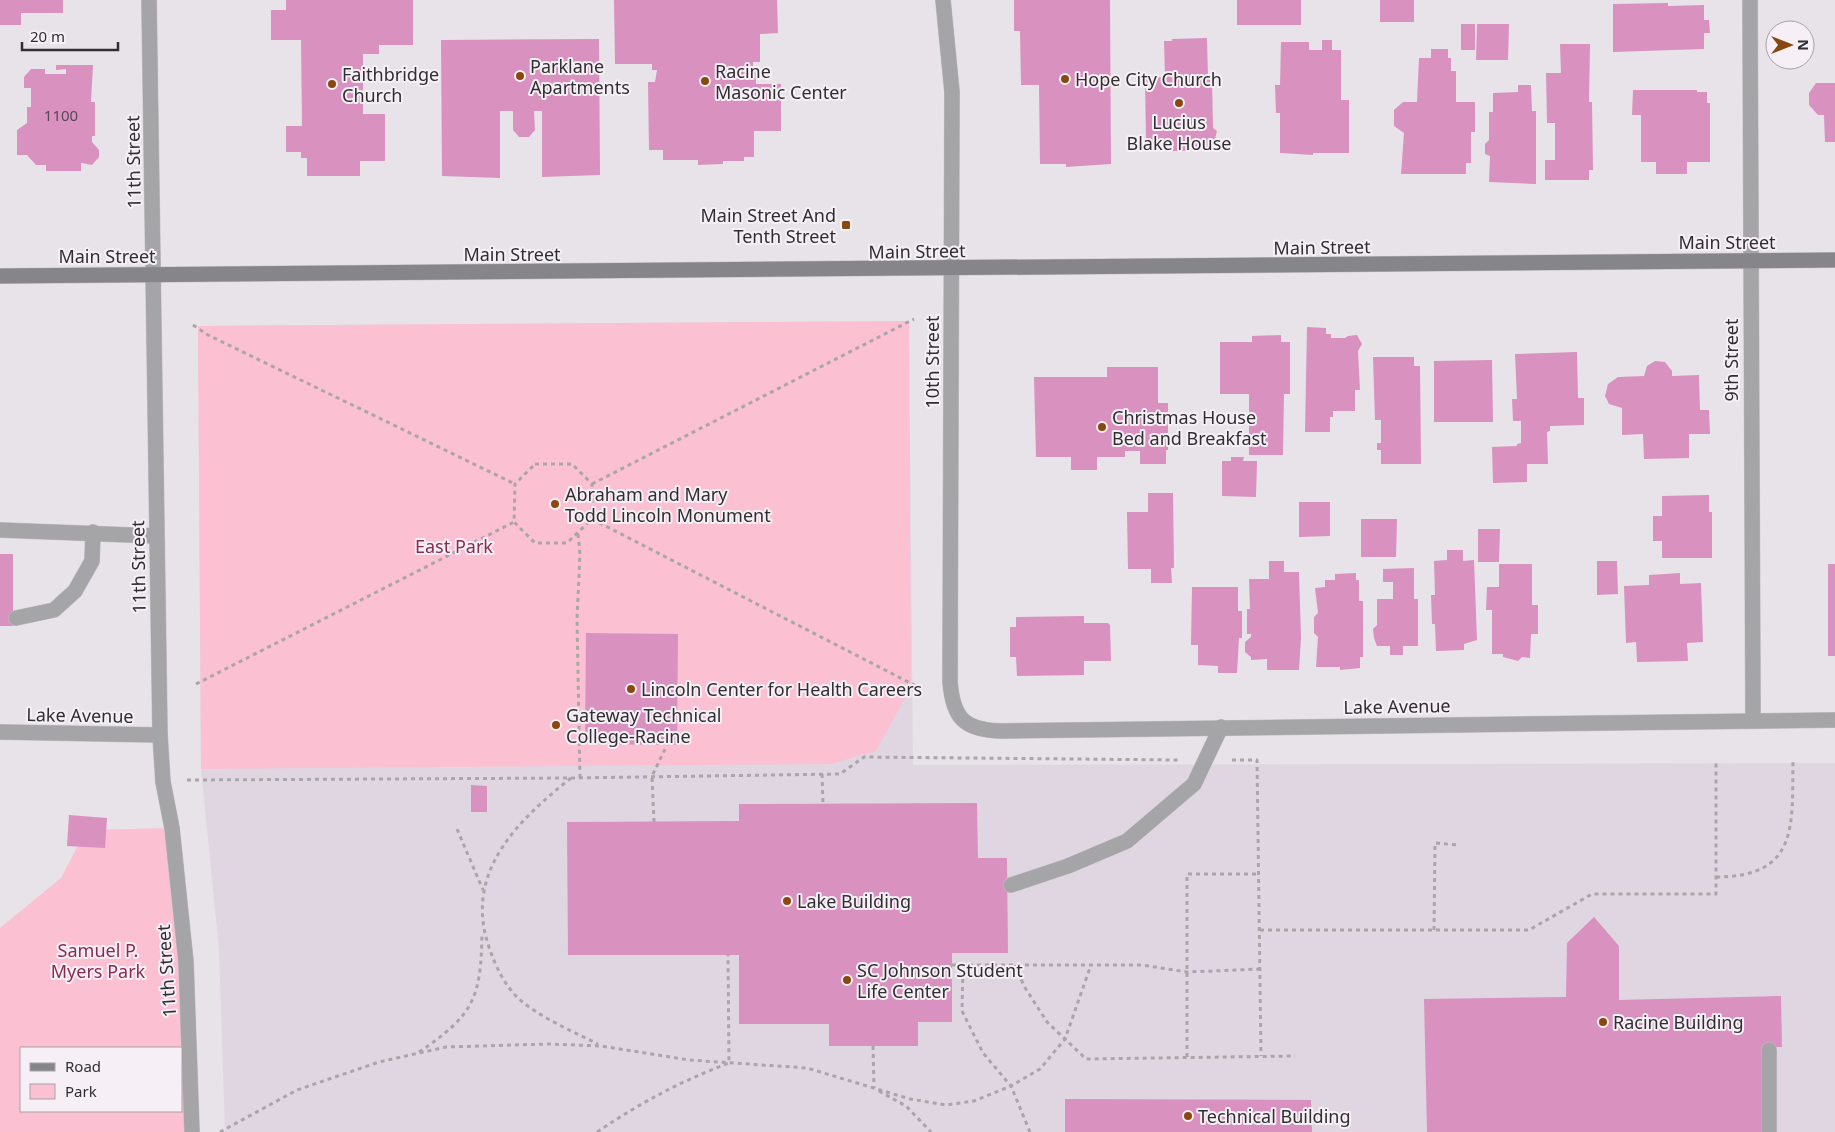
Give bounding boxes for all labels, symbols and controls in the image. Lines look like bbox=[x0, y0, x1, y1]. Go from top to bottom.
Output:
scale bar bbox=[22, 20, 119, 52]
north arrow bbox=[1765, 20, 1815, 70]
text: 20 m bbox=[30, 26, 65, 46]
text: N bbox=[1794, 39, 1813, 51]
place label: Parklane Apartments bbox=[530, 54, 630, 99]
place label: Racine Masonic Center bbox=[715, 59, 847, 104]
place label: Faithbridge Church bbox=[342, 62, 439, 107]
place label: Hope City Church bbox=[1075, 67, 1222, 91]
marker: Parklane Apartments bbox=[514, 70, 526, 82]
marker: Hope City Church bbox=[1059, 73, 1071, 85]
marker: Racine Masonic Center bbox=[699, 75, 711, 87]
marker: Faithbridge Church bbox=[326, 78, 338, 90]
marker: Lucius Blake House bbox=[1173, 97, 1185, 109]
house number: 1100 bbox=[44, 105, 78, 125]
place label: Lucius Blake House bbox=[1126, 110, 1232, 155]
street label: 11th Street bbox=[120, 115, 146, 209]
place label: Main Street And Tenth Street bbox=[700, 203, 836, 248]
marker: Main Street And Tenth Street bbox=[840, 219, 852, 231]
street label: Main Street bbox=[1678, 230, 1776, 254]
street label: Main Street bbox=[1273, 234, 1371, 260]
street label: Main Street bbox=[868, 238, 966, 264]
street label: Main Street bbox=[463, 242, 561, 266]
street label: Main Street bbox=[58, 244, 156, 268]
street label: 10th Street bbox=[920, 315, 944, 409]
street label: 9th Street bbox=[1719, 318, 1743, 401]
place label: Christmas House Bed and Breakfast bbox=[1112, 405, 1267, 450]
marker: Christmas House Bed and Breakfast bbox=[1096, 421, 1108, 433]
place label: Abraham and Mary Todd Lincoln Monument bbox=[565, 482, 771, 527]
marker: Abraham and Mary Todd Lincoln Monument bbox=[549, 498, 561, 510]
street label: 11th Street bbox=[125, 520, 151, 614]
park label: East Park bbox=[415, 534, 493, 558]
place label: Lincoln Center for Health Careers bbox=[641, 677, 922, 701]
marker: Lincoln Center for Health Careers bbox=[625, 683, 637, 695]
street label: Lake Avenue bbox=[1343, 693, 1451, 719]
street label: Lake Avenue bbox=[26, 702, 134, 728]
place label: Gateway Technical College-Racine bbox=[566, 703, 721, 748]
marker: Gateway Technical College-Racine bbox=[550, 719, 562, 731]
place label: Lake Building bbox=[797, 889, 911, 913]
marker: Lake Building bbox=[781, 895, 793, 907]
street label: 11th Street bbox=[151, 923, 181, 1018]
park label: Samuel P. Myers Park bbox=[51, 938, 146, 983]
place label: SC Johnson Student Life Center bbox=[857, 958, 1023, 1003]
marker: SC Johnson Student Life Center bbox=[841, 974, 853, 986]
place label: Racine Building bbox=[1613, 1010, 1744, 1034]
marker: Racine Building bbox=[1597, 1016, 1609, 1028]
legend bbox=[20, 1047, 182, 1112]
text: Road bbox=[65, 1056, 101, 1076]
text: Park bbox=[65, 1081, 97, 1101]
place label: Technical Building bbox=[1198, 1104, 1351, 1128]
marker: Technical Building bbox=[1182, 1110, 1194, 1122]

